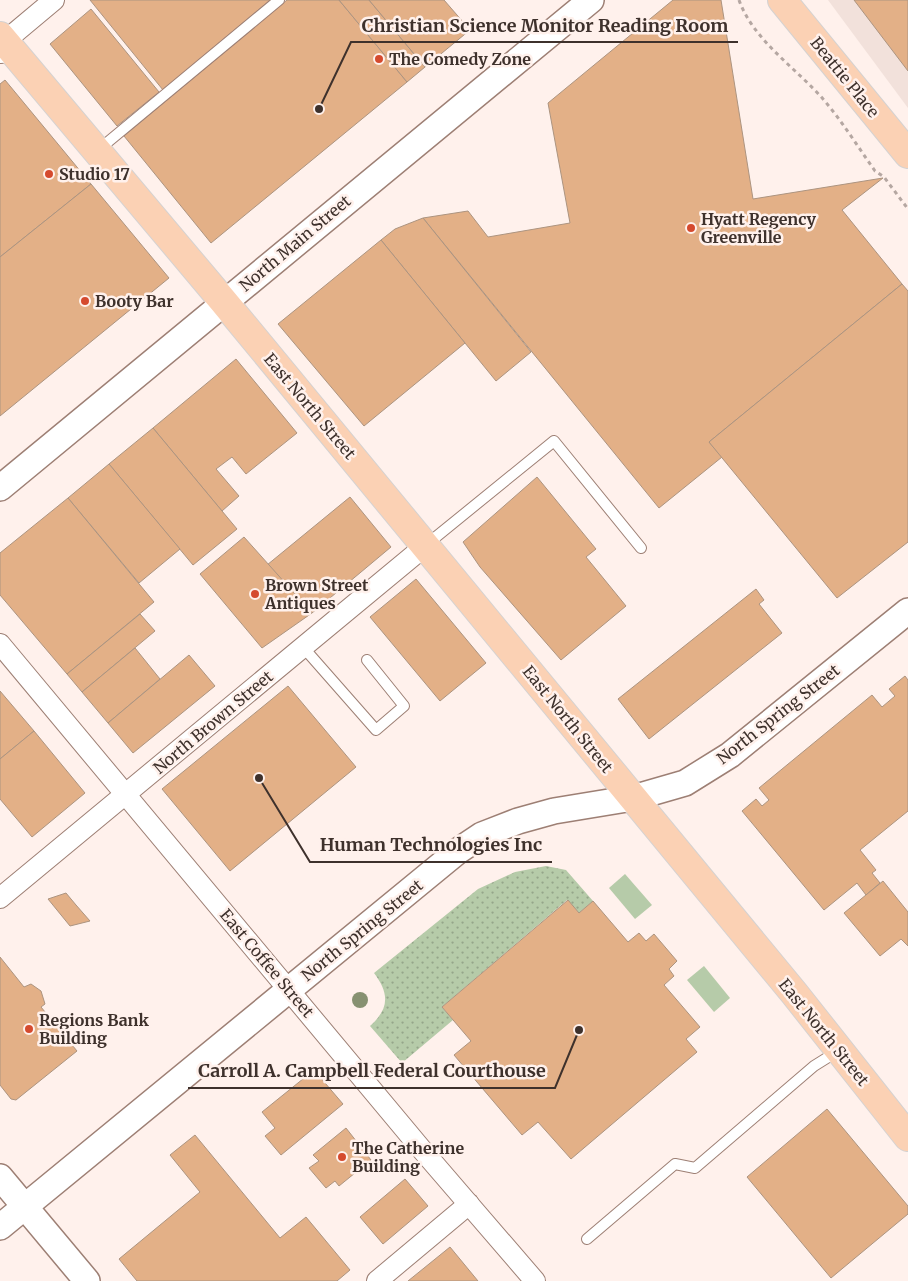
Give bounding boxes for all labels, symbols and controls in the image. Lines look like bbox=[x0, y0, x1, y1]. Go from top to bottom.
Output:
callout: Christian Science Monitor Reading Room bbox=[351, 9, 738, 42]
text: Christian Science Monitor Reading Room bbox=[362, 14, 728, 37]
street label: Beattie Place bbox=[806, 33, 884, 121]
place label: The Comedy Zone bbox=[389, 49, 531, 69]
marker: The Comedy Zone bbox=[373, 53, 385, 65]
place label: Studio 17 bbox=[59, 164, 130, 184]
marker: Studio 17 bbox=[43, 168, 55, 180]
street label: North Main Street bbox=[235, 190, 355, 295]
place label: Hyatt Regency Greenville bbox=[701, 209, 816, 247]
marker: Hyatt Regency Greenville bbox=[685, 222, 697, 234]
place label: Booty Bar bbox=[95, 291, 174, 311]
marker: Booty Bar bbox=[79, 295, 91, 307]
street label: East North Street bbox=[260, 349, 361, 464]
place label: Brown Street Antiques bbox=[264, 575, 369, 613]
marker: Brown Street Antiques bbox=[249, 588, 261, 600]
street label: North Spring Street bbox=[713, 659, 844, 768]
street label: East North Street bbox=[519, 661, 618, 777]
street label: North Brown Street bbox=[149, 666, 277, 778]
callout: Human Technologies Inc bbox=[310, 829, 552, 862]
text: Human Technologies Inc bbox=[320, 833, 542, 856]
street label: North Spring Street bbox=[297, 874, 427, 985]
street label: East Coffee Street bbox=[216, 905, 319, 1022]
street label: East North Street bbox=[775, 974, 874, 1090]
place label: Regions Bank Building bbox=[39, 1010, 149, 1048]
marker: Regions Bank Building bbox=[23, 1023, 35, 1035]
callout: Carroll A. Campbell Federal Courthouse bbox=[188, 1055, 555, 1088]
text: Carroll A. Campbell Federal Courthouse bbox=[198, 1059, 546, 1082]
place label: The Catherine Building bbox=[352, 1138, 464, 1176]
marker: The Catherine Building bbox=[336, 1151, 348, 1163]

